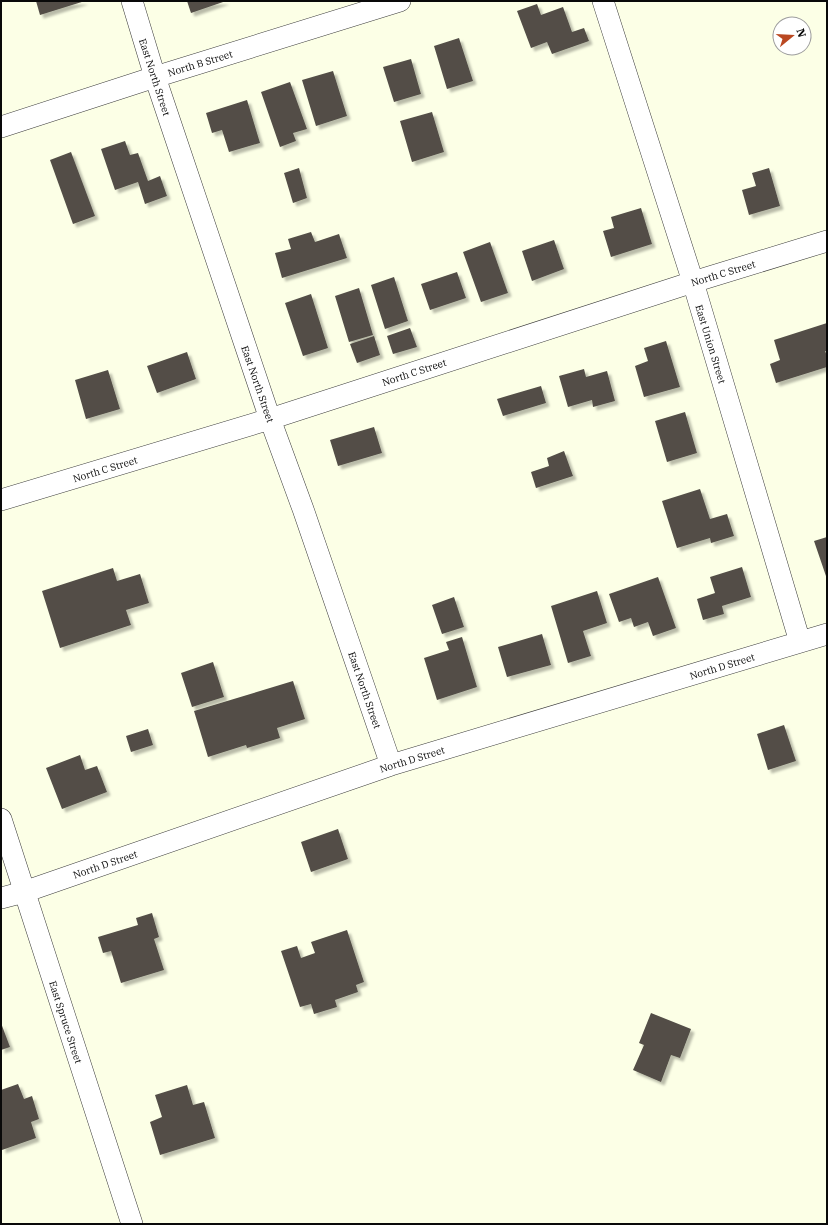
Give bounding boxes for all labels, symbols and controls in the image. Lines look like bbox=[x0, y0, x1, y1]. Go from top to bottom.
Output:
north arrow bbox=[772, 16, 812, 56]
text: N bbox=[794, 27, 810, 39]
street label: East North Street bbox=[136, 37, 173, 118]
street label: North B Street bbox=[166, 47, 235, 80]
street label: North C Street bbox=[689, 257, 757, 289]
street label: East Union Street bbox=[692, 303, 729, 386]
street label: East North Street bbox=[238, 344, 277, 425]
street label: North C Street bbox=[380, 356, 448, 389]
street label: North C Street bbox=[71, 453, 139, 485]
street label: East North Street bbox=[345, 650, 384, 731]
street label: North D Street bbox=[688, 650, 757, 683]
street label: North D Street bbox=[378, 743, 447, 776]
street label: North D Street bbox=[71, 847, 140, 882]
street label: East Spruce Street bbox=[46, 979, 85, 1066]

